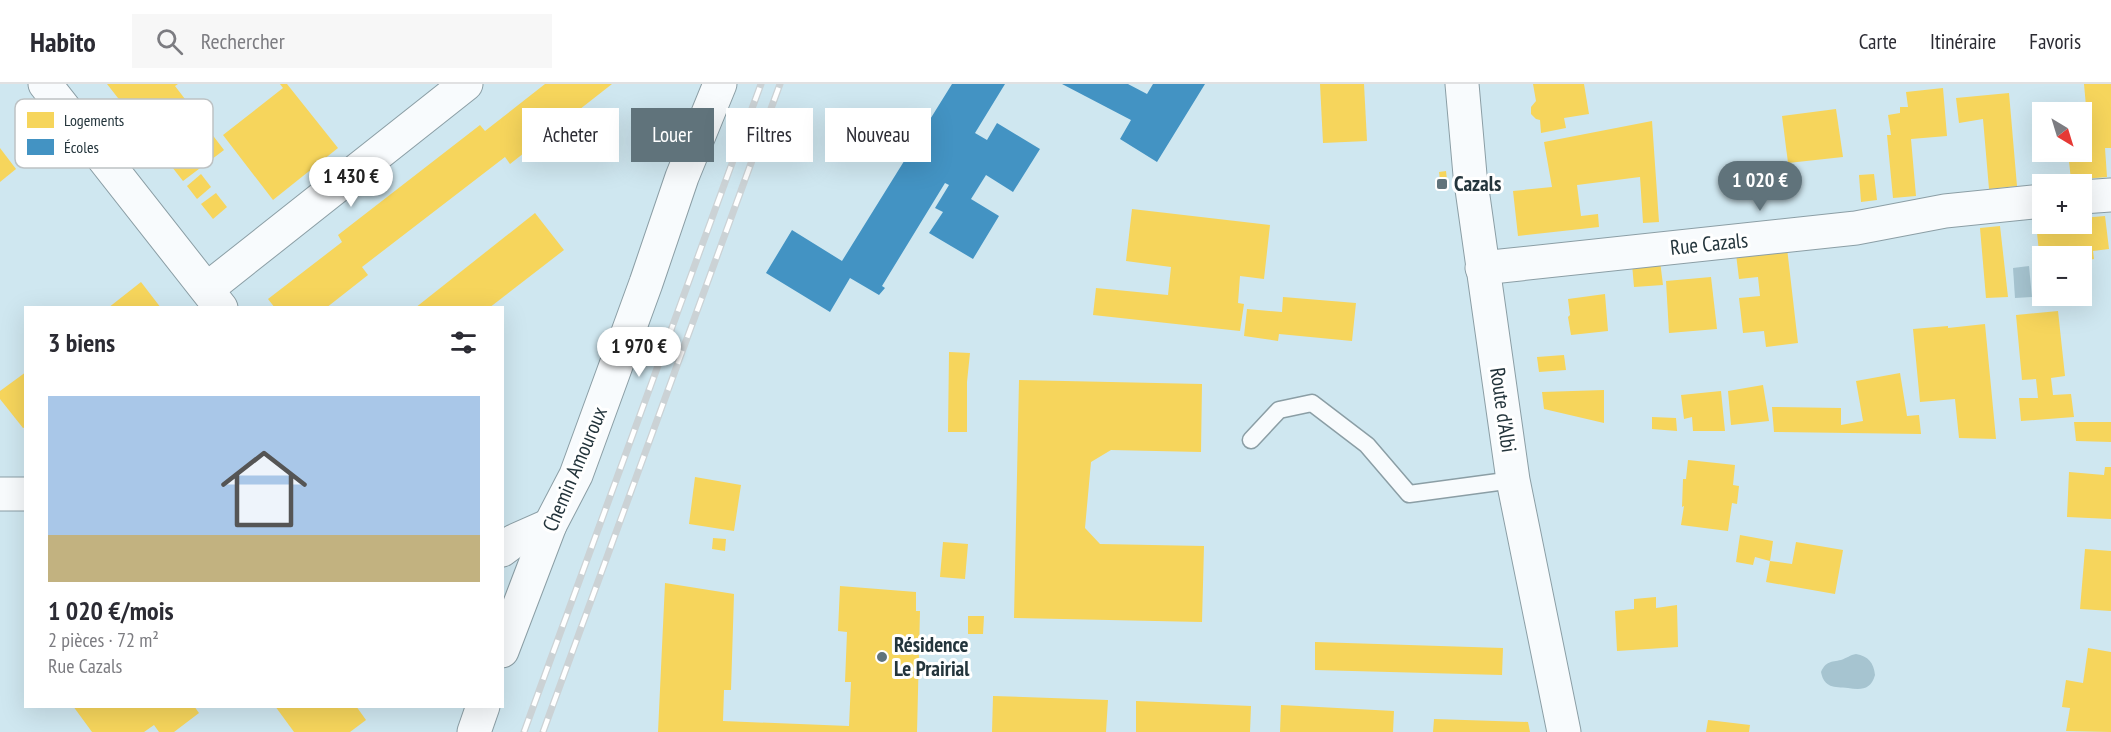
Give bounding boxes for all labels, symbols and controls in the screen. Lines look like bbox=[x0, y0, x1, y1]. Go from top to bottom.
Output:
search box bbox=[132, 14, 552, 68]
text: Habito bbox=[30, 23, 96, 60]
icon: search bbox=[153, 25, 186, 58]
text: Rechercher bbox=[201, 27, 285, 55]
text: Carte bbox=[1859, 28, 1897, 55]
text: Itinéraire bbox=[1930, 28, 1996, 55]
text: Favoris bbox=[2029, 28, 2081, 55]
legend bbox=[15, 99, 213, 168]
north arrow bbox=[2032, 102, 2092, 162]
map controls bbox=[2032, 102, 2092, 306]
chip: Acheter bbox=[522, 108, 619, 162]
chip: Louer bbox=[631, 108, 714, 162]
chip: Filtres bbox=[726, 108, 813, 162]
chip: Nouveau bbox=[825, 108, 931, 162]
text: Logements bbox=[64, 110, 124, 130]
text: Écoles bbox=[64, 137, 99, 157]
pin: 1 430 € bbox=[296, 157, 406, 208]
pin: 1 020 € bbox=[1705, 161, 1815, 212]
text: 1 430 € bbox=[323, 163, 379, 189]
text: 1 020 € bbox=[1732, 167, 1788, 193]
place label: Cazals bbox=[1454, 170, 1501, 197]
button: + bbox=[2032, 174, 2092, 234]
marker: Cazals bbox=[1435, 177, 1449, 191]
street label: Rue Cazals bbox=[1669, 226, 1749, 261]
button: − bbox=[2032, 246, 2092, 306]
text: 3 biens bbox=[48, 326, 115, 359]
icon: filters bbox=[447, 326, 480, 359]
pin: 1 970 € bbox=[584, 327, 694, 378]
text: 1 970 € bbox=[611, 333, 667, 359]
street label: Route d'Albi bbox=[1484, 366, 1523, 454]
street label: Chemin Amouroux bbox=[536, 402, 613, 535]
icon: home bbox=[210, 435, 318, 543]
text: 1 020 €/mois bbox=[48, 594, 174, 627]
text: 2 pièces · 72 m² bbox=[48, 627, 159, 653]
place label: Résidence Le Prairial bbox=[894, 631, 970, 682]
marker: Résidence Le Prairial bbox=[875, 650, 889, 664]
text: Rue Cazals bbox=[48, 653, 122, 679]

